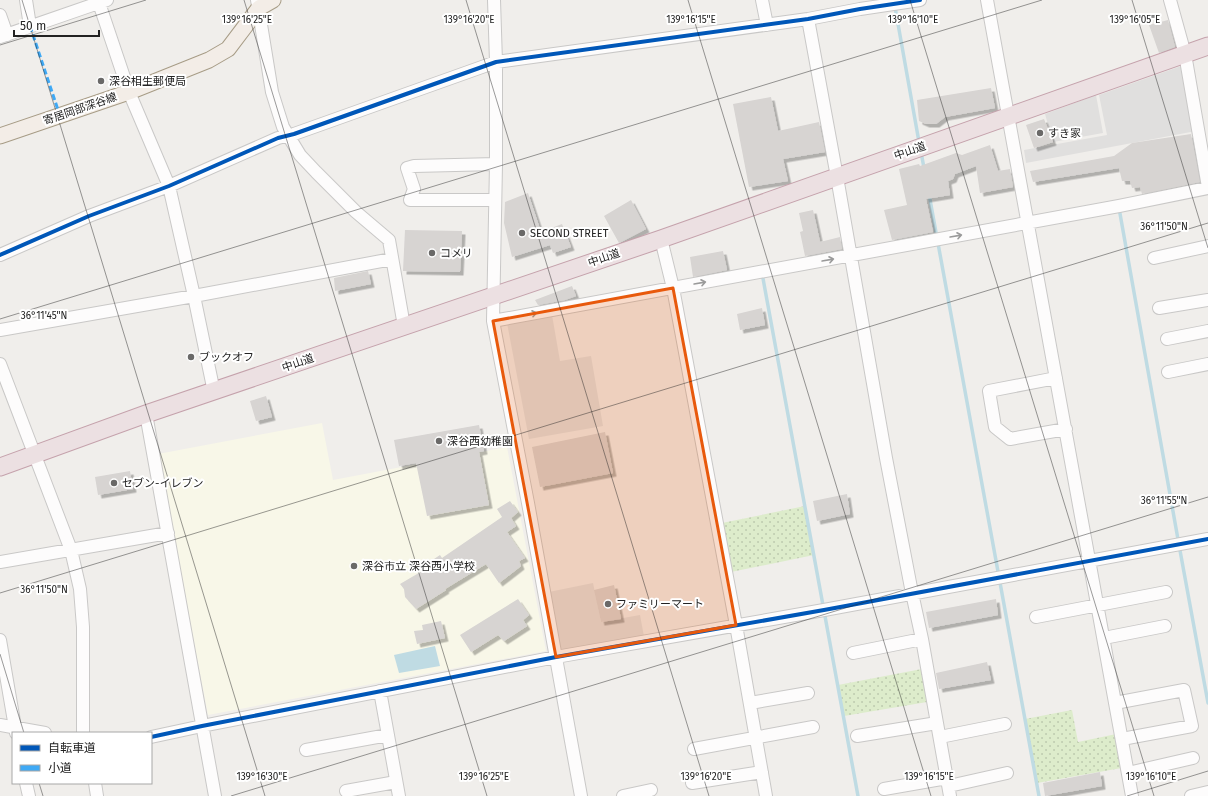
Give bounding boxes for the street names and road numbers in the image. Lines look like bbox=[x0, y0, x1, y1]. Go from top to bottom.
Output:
street label: 寄居岡部深谷線 bbox=[41, 90, 119, 128]
street label: 中山道 bbox=[892, 139, 928, 163]
street label: 中山道 bbox=[586, 246, 622, 270]
street label: 中山道 bbox=[280, 351, 316, 375]

